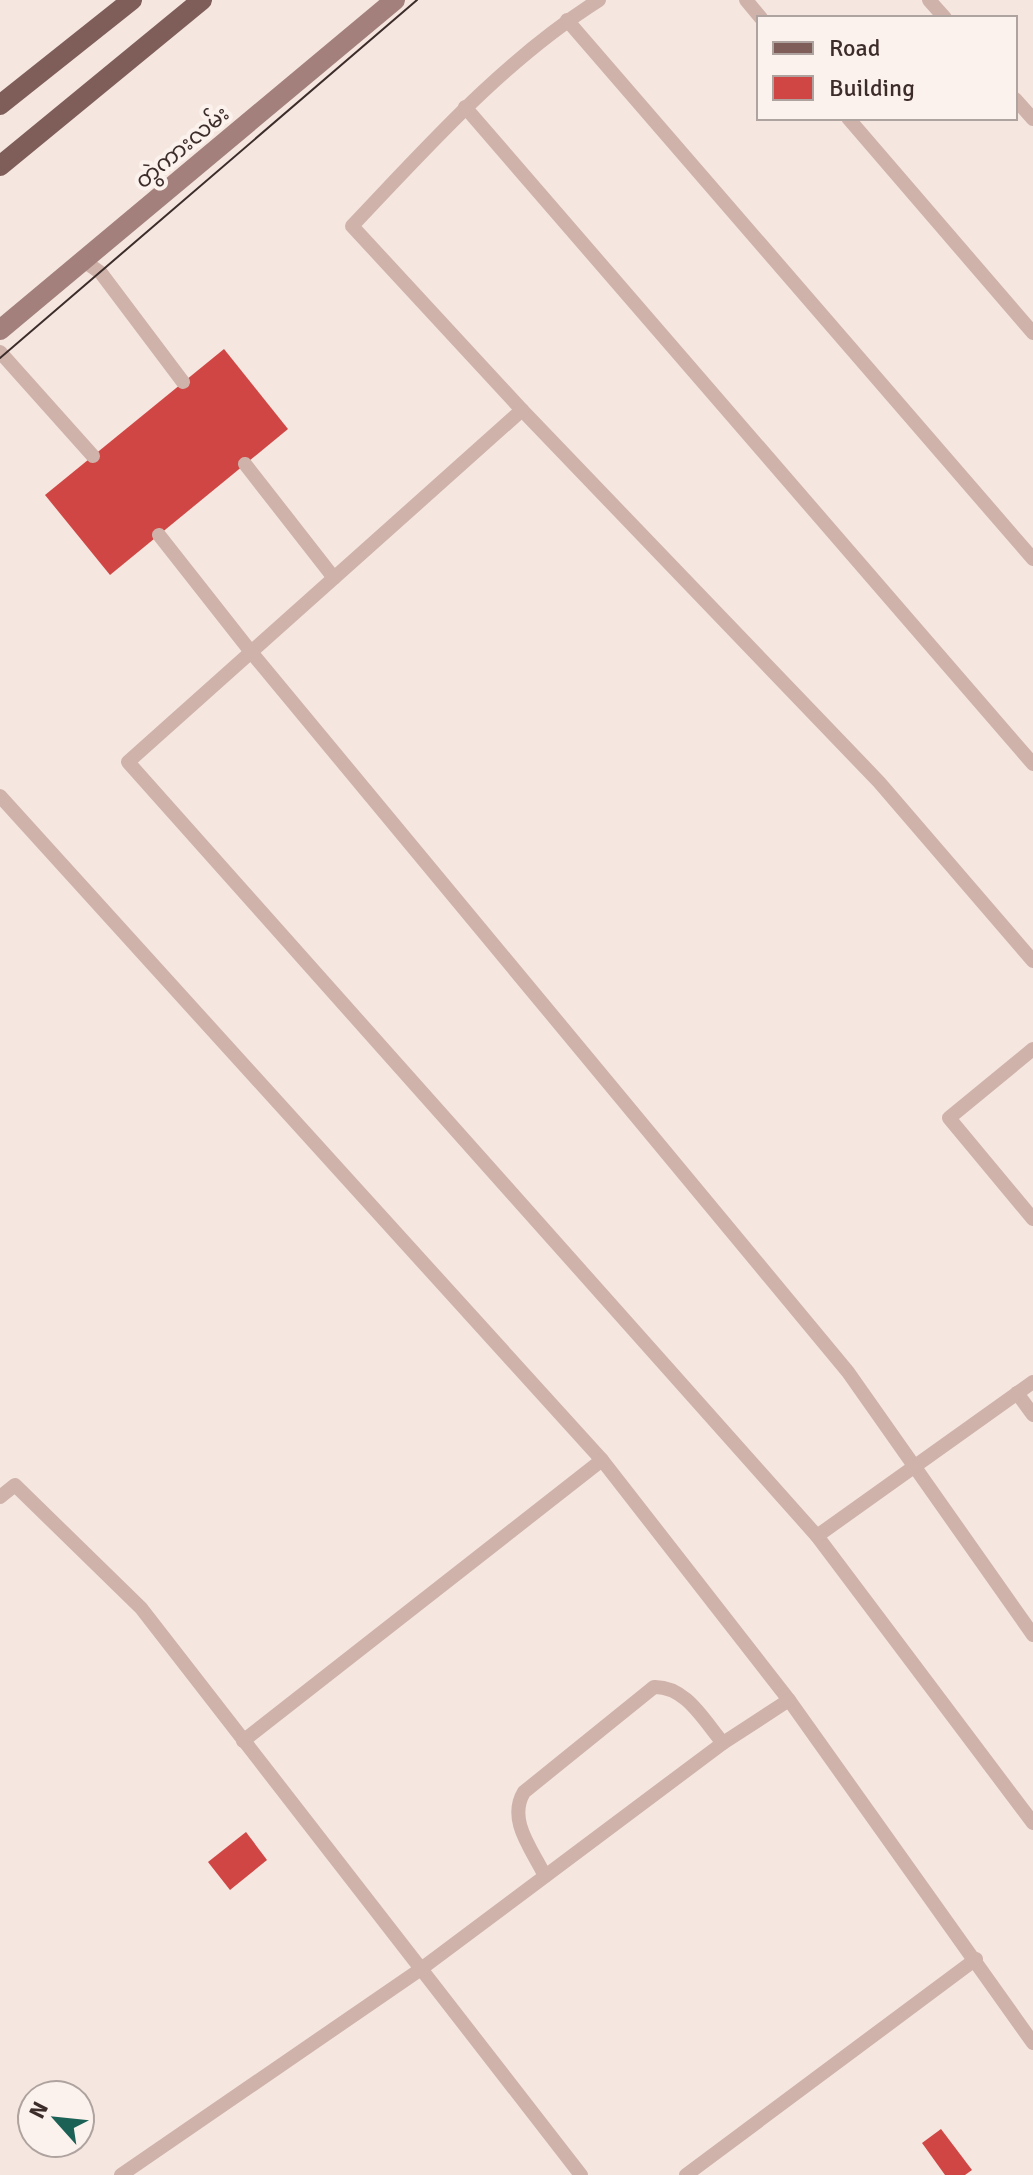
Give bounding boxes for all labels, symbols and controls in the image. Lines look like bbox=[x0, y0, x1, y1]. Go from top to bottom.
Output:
legend bbox=[757, 16, 1017, 120]
text: Road bbox=[829, 33, 880, 63]
text: Building bbox=[829, 73, 915, 103]
street label: တွဲကားလမ်း bbox=[128, 98, 236, 196]
north arrow bbox=[16, 2079, 96, 2159]
text: N bbox=[23, 2097, 54, 2123]

